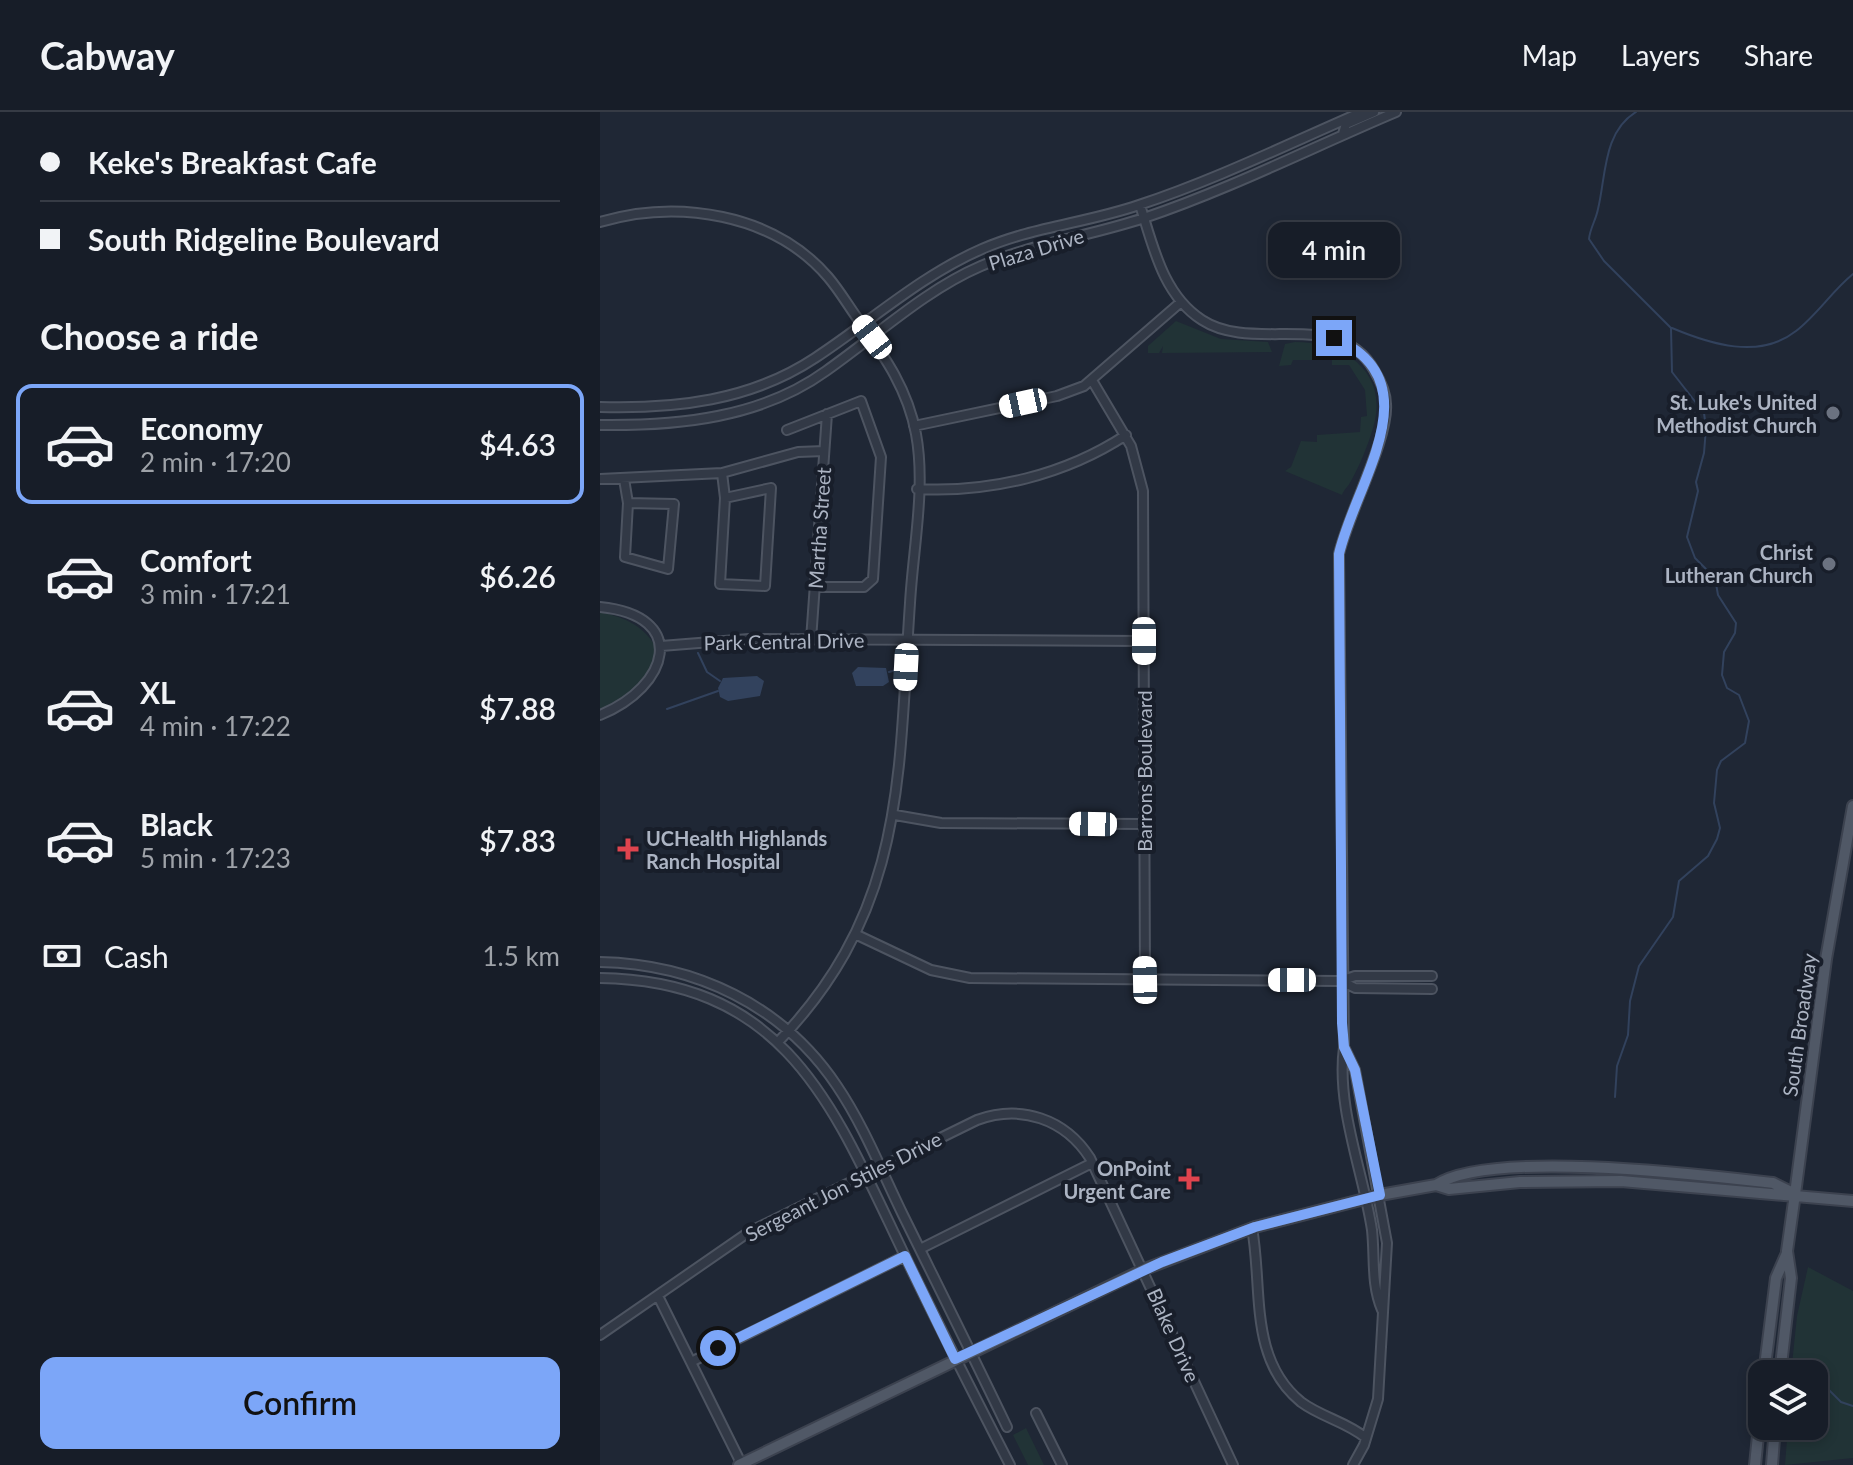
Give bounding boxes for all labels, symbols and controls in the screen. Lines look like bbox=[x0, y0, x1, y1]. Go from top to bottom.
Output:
text: Cabway bbox=[40, 32, 175, 78]
text: Map bbox=[1522, 38, 1577, 72]
text: Layers bbox=[1621, 38, 1700, 72]
text: Share bbox=[1744, 38, 1813, 72]
text: Keke's Breakfast Cafe bbox=[88, 144, 377, 180]
text: South Ridgeline Boulevard bbox=[88, 221, 440, 257]
callout: 4 min bbox=[1268, 222, 1400, 278]
street label: Plaza Drive bbox=[985, 223, 1087, 275]
text: 4 min bbox=[1302, 234, 1366, 266]
car bbox=[848, 311, 896, 363]
text: Choose a ride bbox=[40, 314, 259, 358]
route end bbox=[1316, 320, 1352, 356]
car bbox=[997, 386, 1049, 420]
place label: St. Luke's United Methodist Church bbox=[1656, 390, 1817, 437]
marker: St. Luke's United Methodist Church bbox=[1824, 404, 1842, 422]
icon: car bbox=[44, 408, 116, 480]
text: Economy bbox=[140, 410, 263, 446]
text: $4.63 bbox=[479, 426, 556, 462]
text: 2 min · 17:20 bbox=[140, 446, 291, 478]
street label: Martha Street bbox=[803, 467, 835, 589]
icon: car bbox=[44, 540, 116, 612]
place label: Christ Lutheran Church bbox=[1665, 540, 1814, 587]
text: Comfort bbox=[140, 542, 252, 578]
marker: Christ Lutheran Church bbox=[1820, 555, 1838, 573]
text: $6.26 bbox=[479, 558, 556, 594]
text: 3 min · 17:21 bbox=[140, 578, 291, 610]
car bbox=[1132, 617, 1156, 665]
street label: Park Central Drive bbox=[703, 628, 865, 654]
car bbox=[893, 642, 919, 692]
icon: car bbox=[44, 672, 116, 744]
text: XL bbox=[140, 674, 176, 710]
text: $7.88 bbox=[479, 690, 556, 726]
street label: Barrons Boulevard bbox=[1132, 690, 1156, 852]
text: 4 min · 17:22 bbox=[140, 710, 291, 742]
icon: car bbox=[44, 804, 116, 876]
text: Black bbox=[140, 806, 213, 842]
car bbox=[1069, 812, 1117, 836]
text: $7.83 bbox=[479, 822, 556, 858]
place label: UCHealth Highlands Ranch Hospital bbox=[646, 826, 827, 873]
marker: UCHealth Highlands Ranch Hospital bbox=[617, 838, 639, 860]
text: 5 min · 17:23 bbox=[140, 842, 291, 874]
icon: cash bbox=[40, 934, 84, 978]
text: Cash bbox=[104, 938, 169, 974]
text: 1.5 km bbox=[482, 940, 560, 972]
street label: South Broadway bbox=[1777, 951, 1821, 1098]
car bbox=[1133, 956, 1157, 1004]
car bbox=[1268, 968, 1316, 992]
street label: Sergeant Jon Stiles Drive bbox=[741, 1126, 945, 1246]
place label: OnPoint Urgent Care bbox=[1063, 1156, 1172, 1203]
marker: OnPoint Urgent Care bbox=[1178, 1168, 1200, 1190]
street label: Blake Drive bbox=[1143, 1284, 1205, 1386]
route start bbox=[700, 1330, 736, 1366]
button: Confirm bbox=[40, 1357, 560, 1449]
map controls bbox=[1748, 1360, 1828, 1440]
button: layers bbox=[1748, 1360, 1828, 1440]

